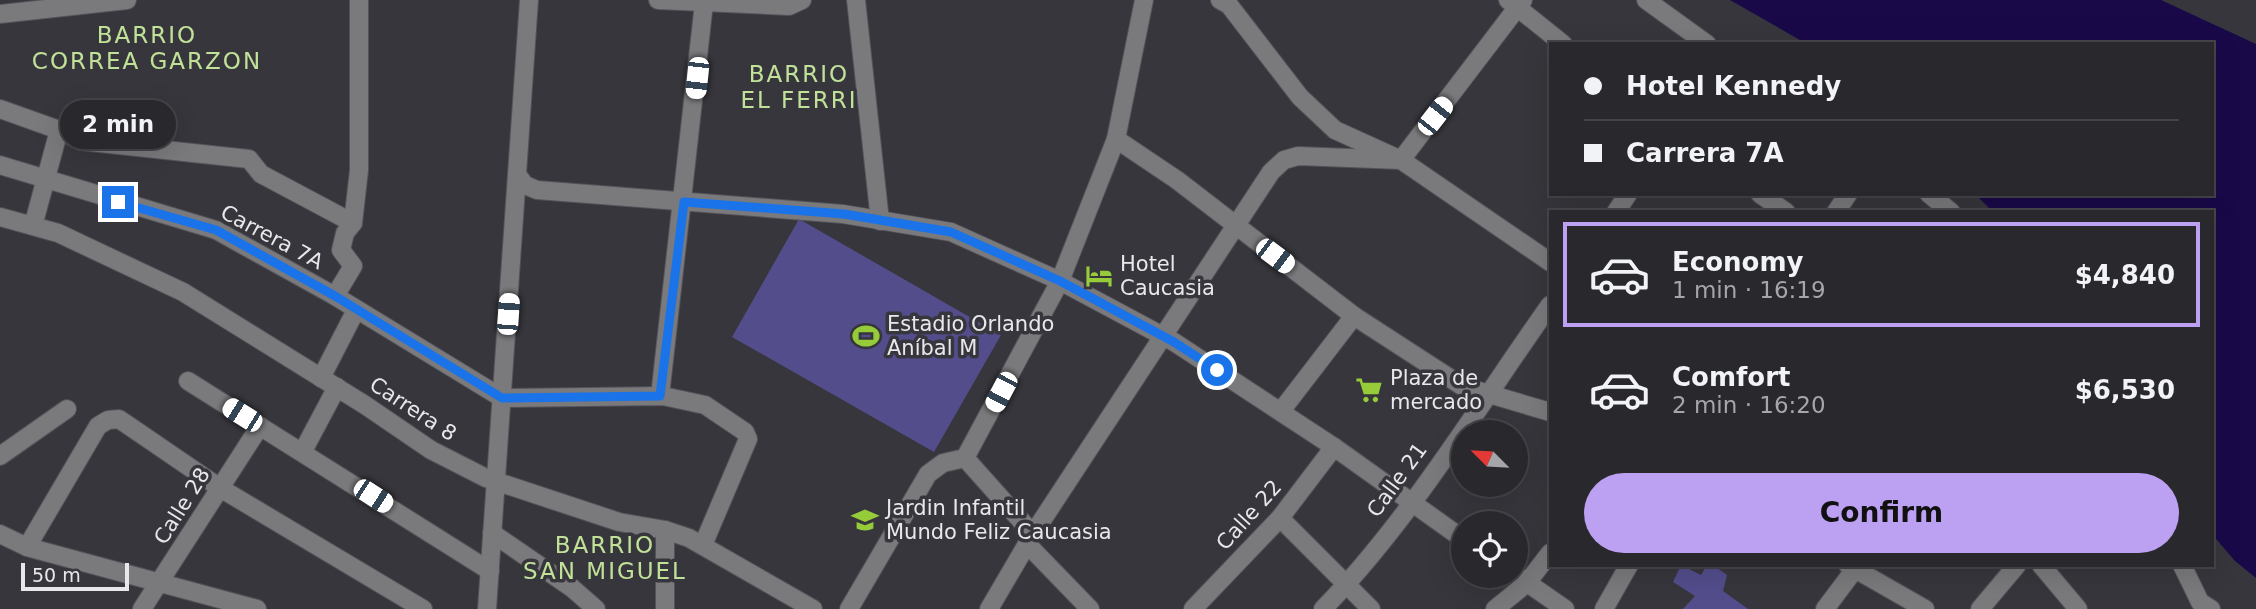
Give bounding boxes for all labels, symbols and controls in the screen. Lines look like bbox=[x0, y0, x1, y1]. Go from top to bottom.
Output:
district label: BARRIO CORREA GARZON bbox=[32, 22, 262, 74]
car bbox=[685, 56, 710, 100]
district label: BARRIO EL FERRI bbox=[740, 61, 858, 113]
text: Hotel Kennedy bbox=[1626, 71, 1841, 101]
car bbox=[1414, 93, 1457, 139]
callout: 2 min bbox=[60, 100, 176, 150]
text: 2 min bbox=[82, 111, 154, 137]
text: Carrera 7A bbox=[1626, 138, 1784, 168]
route end bbox=[102, 186, 134, 218]
street label: Carrera 7A bbox=[217, 200, 328, 274]
car bbox=[1252, 235, 1299, 277]
icon: car bbox=[1588, 243, 1651, 306]
text: Economy bbox=[1672, 247, 1803, 277]
place label: Hotel Caucasia bbox=[1120, 252, 1215, 300]
text: $4,840 bbox=[2075, 260, 2175, 290]
hotel icon: Hotel Caucasia bbox=[1084, 261, 1114, 291]
text: 1 min · 16:19 bbox=[1672, 277, 1826, 303]
car bbox=[497, 292, 520, 336]
place label: Estadio Orlando Aníbal M bbox=[887, 312, 1054, 360]
sports icon: Estadio Orlando Aníbal M bbox=[851, 321, 881, 351]
route start bbox=[1201, 354, 1233, 386]
icon: car bbox=[1588, 358, 1651, 421]
text: Comfort bbox=[1672, 362, 1790, 392]
place label: Plaza de mercado bbox=[1390, 366, 1482, 414]
car bbox=[982, 369, 1021, 415]
street label: Carrera 8 bbox=[365, 372, 461, 446]
supermarket icon: Plaza de mercado bbox=[1354, 375, 1384, 405]
text: $6,530 bbox=[2075, 375, 2175, 405]
text: 2 min · 16:20 bbox=[1672, 392, 1826, 418]
car bbox=[219, 395, 266, 435]
north arrow bbox=[1451, 420, 1528, 497]
map controls bbox=[1451, 420, 1528, 588]
street label: Calle 21 bbox=[1362, 438, 1432, 522]
street label: Calle 28 bbox=[149, 463, 215, 549]
button: Confirm bbox=[1584, 473, 2179, 553]
street label: Calle 22 bbox=[1211, 475, 1287, 555]
car bbox=[350, 476, 397, 516]
place label: Jardin Infantil Mundo Feliz Caucasia bbox=[884, 496, 1112, 544]
school or university icon: Jardin Infantil Mundo Feliz Caucasia bbox=[850, 505, 880, 535]
button: locate bbox=[1451, 511, 1528, 588]
district label: BARRIO SAN MIGUEL bbox=[523, 532, 687, 584]
scale bar bbox=[21, 560, 130, 592]
text: 50 m bbox=[32, 564, 81, 586]

